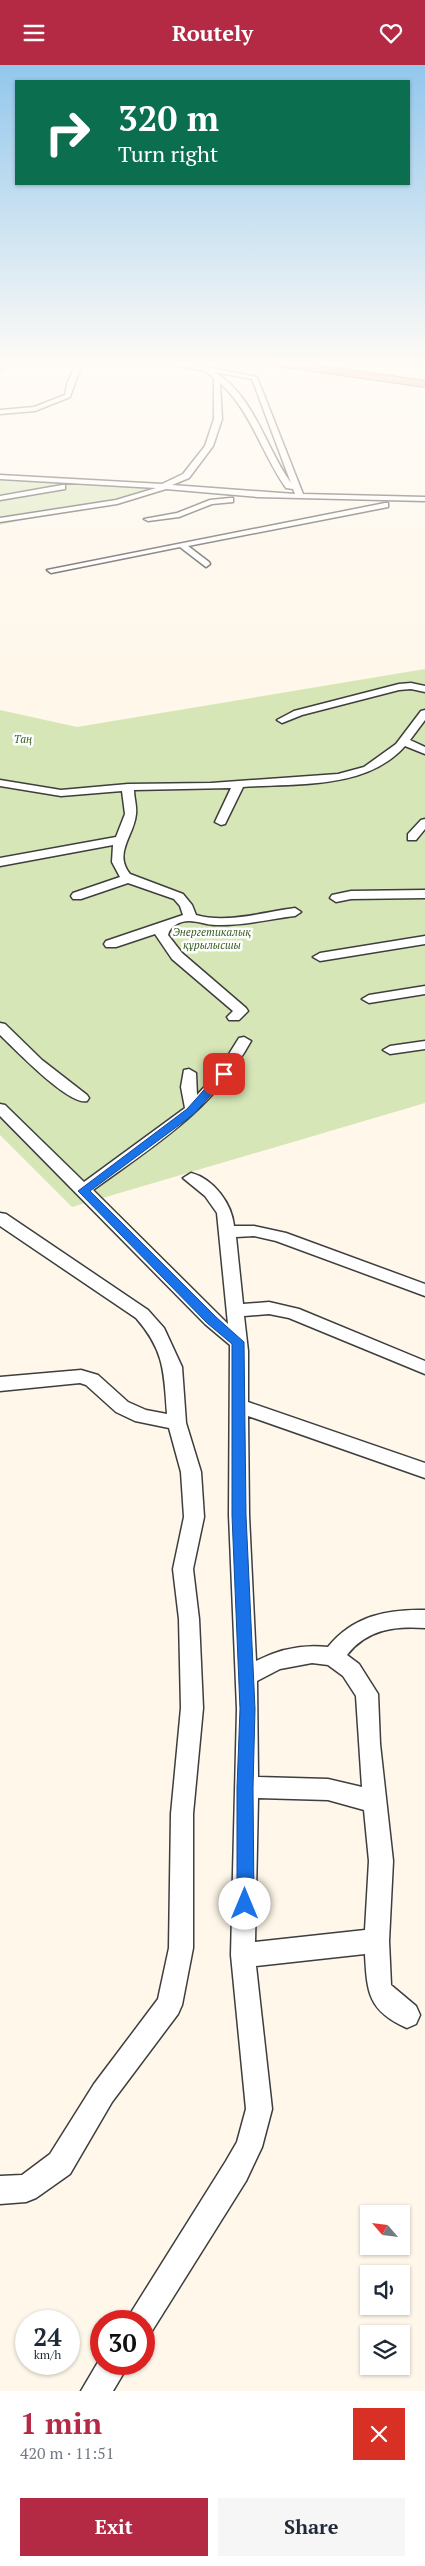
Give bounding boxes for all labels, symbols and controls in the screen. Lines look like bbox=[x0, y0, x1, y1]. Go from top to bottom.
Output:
text: Routely bbox=[172, 18, 253, 47]
icon: menu bbox=[20, 19, 48, 47]
icon: heart bbox=[377, 19, 405, 47]
text: 320 m bbox=[118, 95, 219, 141]
icon: right bbox=[35, 100, 100, 165]
text: Turn right bbox=[118, 139, 218, 168]
park label: Таң bbox=[14, 732, 32, 746]
park label: Энергетикалық құрылысшы bbox=[173, 925, 251, 952]
pin bbox=[203, 1053, 245, 1095]
icon: arrive bbox=[210, 1060, 238, 1088]
position arrow bbox=[218, 1877, 270, 1929]
north arrow bbox=[360, 2205, 410, 2255]
map controls bbox=[360, 2205, 410, 2375]
button: sound bbox=[360, 2265, 410, 2315]
speed limit sign: 30 bbox=[90, 2310, 155, 2375]
text: 24 bbox=[33, 2320, 62, 2353]
button: layers bbox=[360, 2325, 410, 2375]
text: km/h bbox=[34, 2347, 61, 2362]
text: 1 min bbox=[20, 2403, 102, 2443]
button: close bbox=[353, 2408, 405, 2460]
text: 420 m · 11:51 bbox=[20, 2442, 114, 2464]
button: Exit bbox=[20, 2498, 208, 2556]
button: Share bbox=[218, 2498, 405, 2556]

